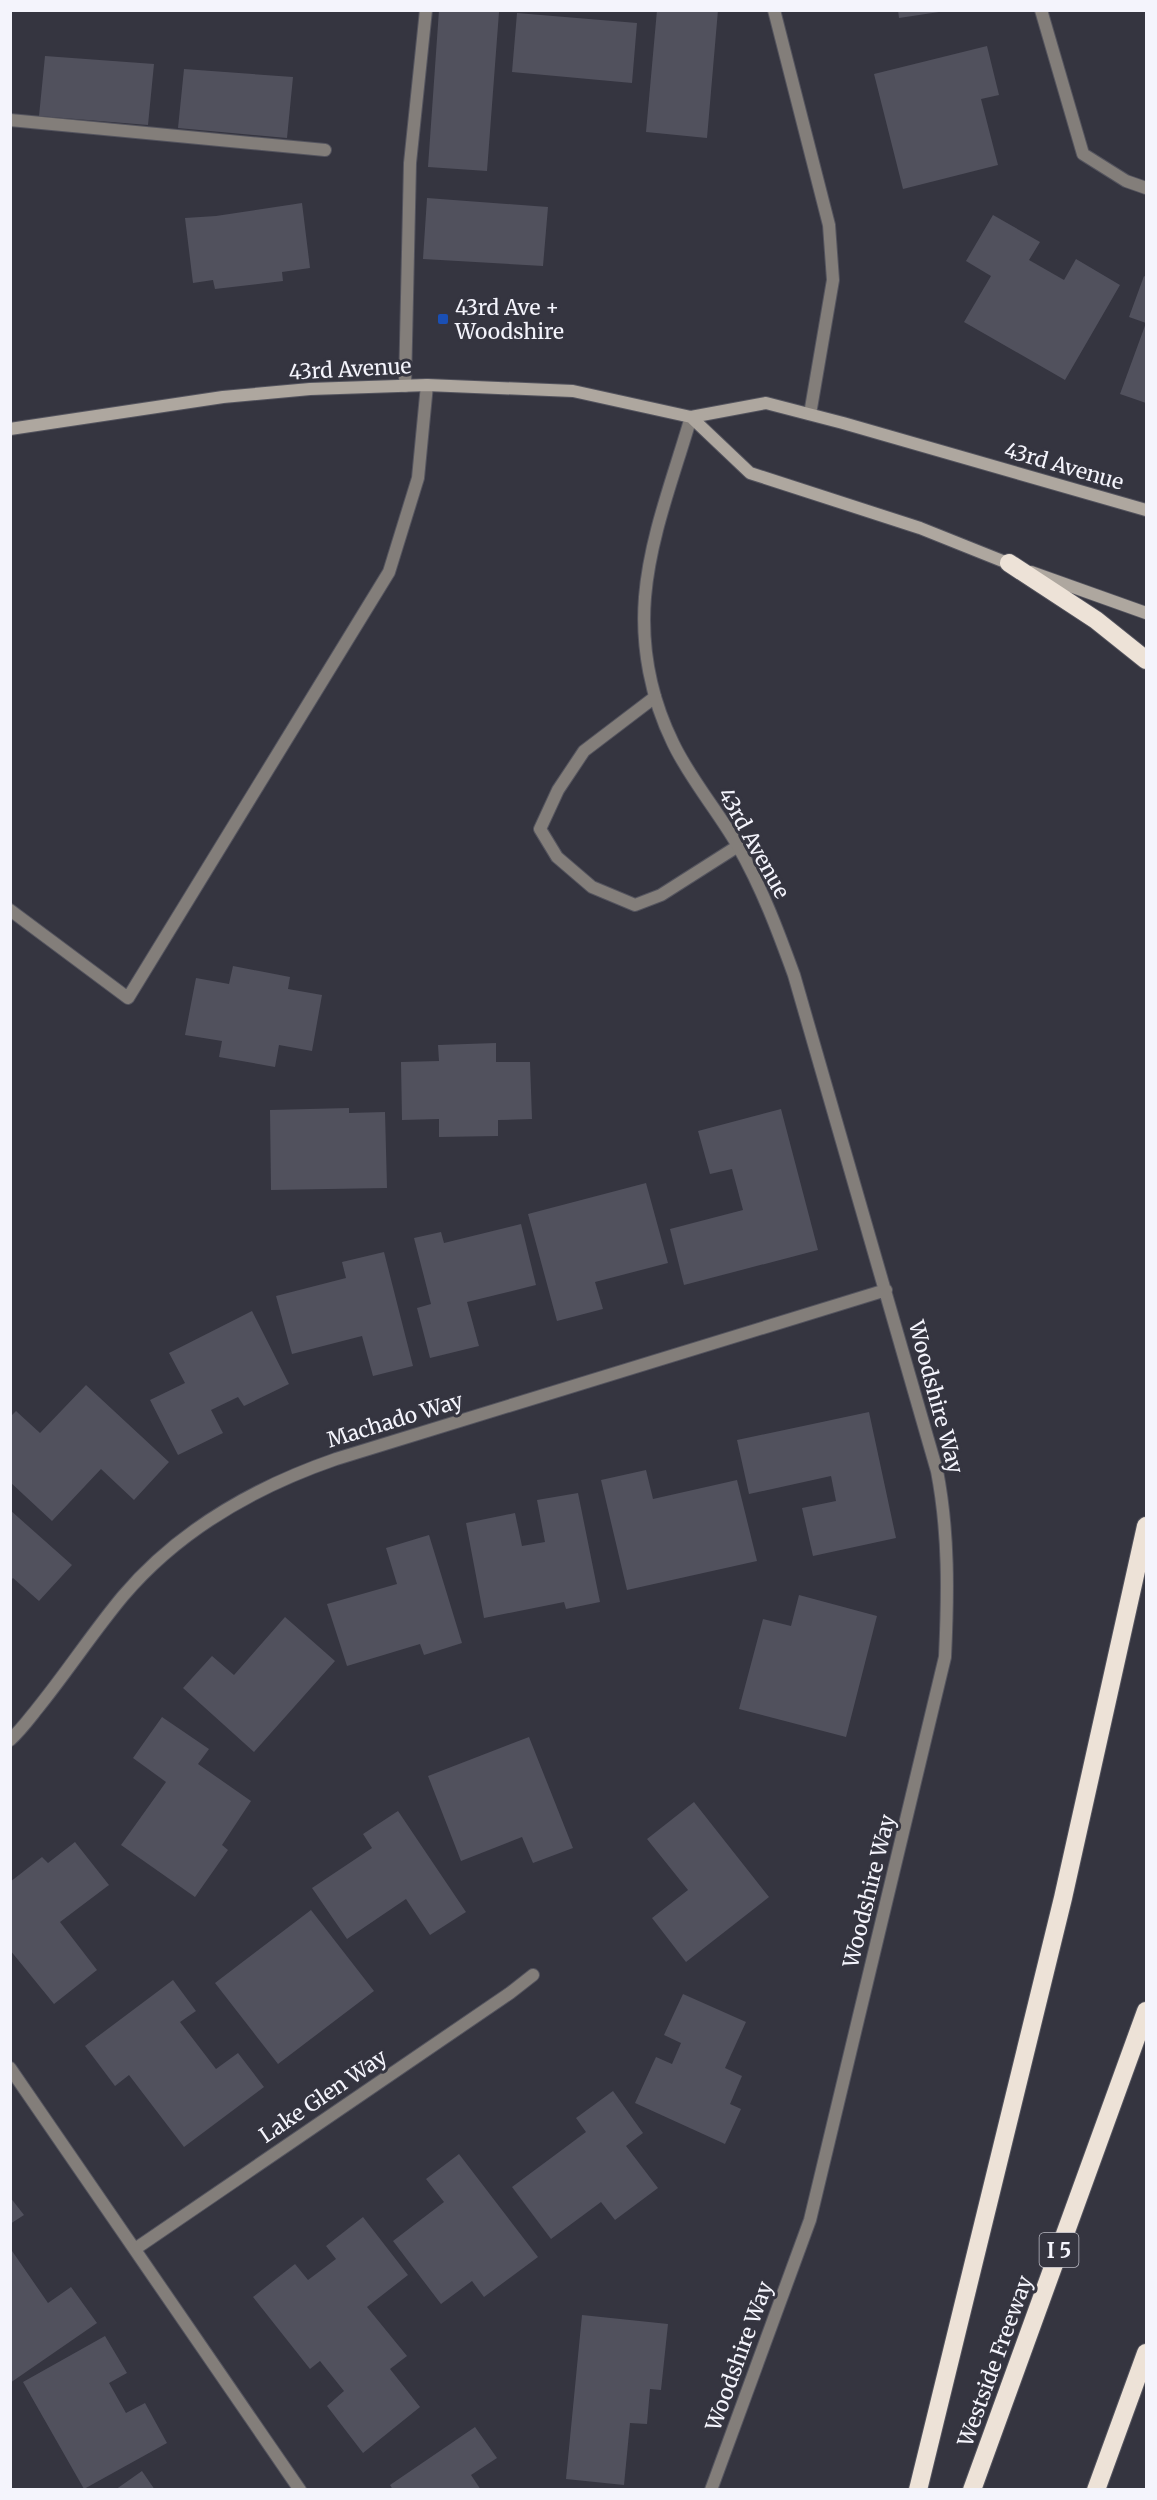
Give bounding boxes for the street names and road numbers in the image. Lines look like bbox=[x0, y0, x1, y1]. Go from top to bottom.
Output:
street label: 43rd Avenue bbox=[288, 352, 412, 386]
street label: 43rd Avenue bbox=[1001, 436, 1127, 496]
street label: 43rd Avenue bbox=[712, 783, 796, 903]
street label: Woodshire Way bbox=[902, 1317, 970, 1477]
street label: Machado Way bbox=[324, 1386, 467, 1453]
street label: Woodshire Way bbox=[837, 1811, 901, 1971]
street label: Lake Glen Way bbox=[254, 2043, 393, 2149]
road number: I 5 bbox=[1040, 2233, 1078, 2267]
street label: Westside Freeway bbox=[951, 2271, 1039, 2451]
street label: Woodshire Way bbox=[699, 2277, 779, 2435]

